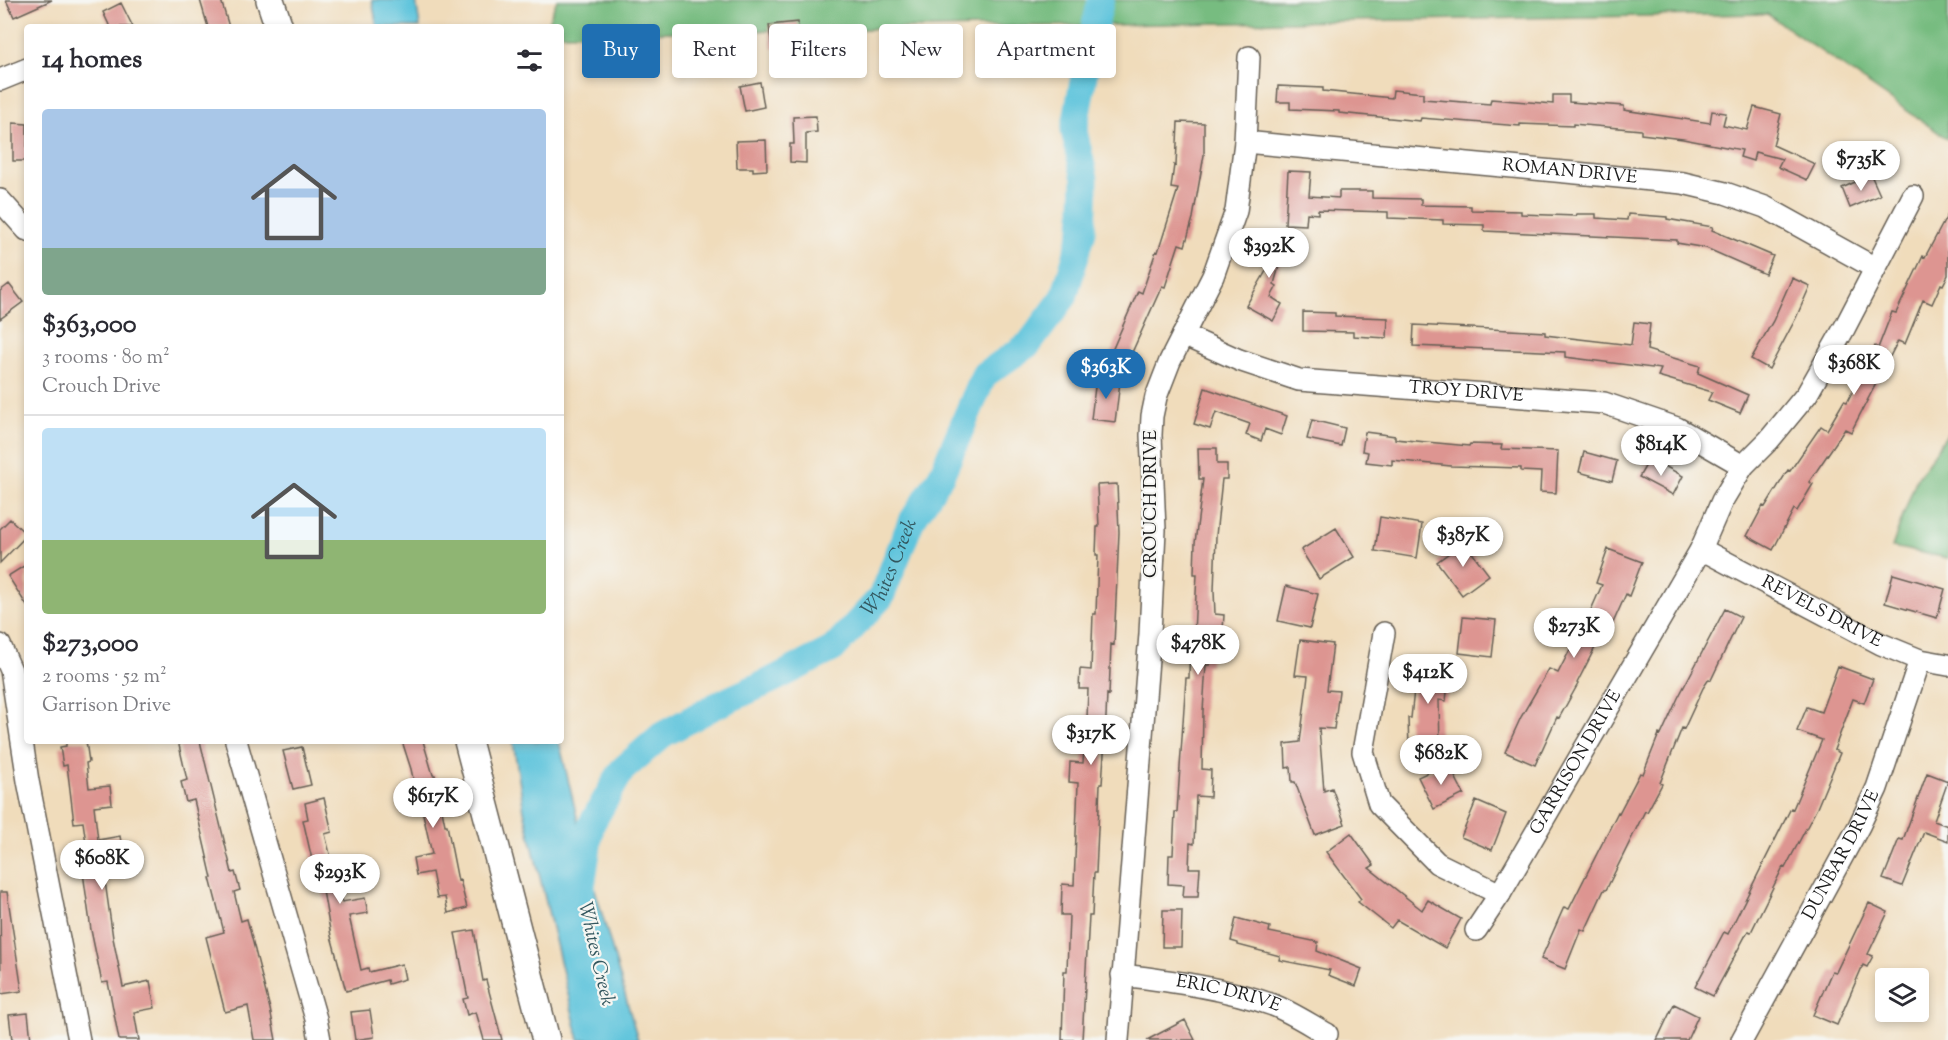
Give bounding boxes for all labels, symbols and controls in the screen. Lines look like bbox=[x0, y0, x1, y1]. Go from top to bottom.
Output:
chip: Buy bbox=[582, 24, 660, 78]
chip: Rent bbox=[672, 24, 757, 78]
chip: Filters bbox=[769, 24, 867, 78]
chip: New bbox=[879, 24, 963, 78]
chip: Apartment bbox=[975, 24, 1116, 78]
text: 14 homes bbox=[42, 42, 142, 79]
icon: filters bbox=[513, 44, 546, 77]
pin: $735K bbox=[1819, 141, 1903, 192]
text: $735K bbox=[1836, 146, 1886, 175]
icon: home bbox=[240, 148, 348, 256]
street label: ROMAN DRIVE bbox=[1501, 153, 1638, 192]
pin: $392K bbox=[1227, 228, 1311, 279]
text: $392K bbox=[1243, 233, 1295, 262]
text: $363,000 bbox=[42, 307, 137, 344]
text: 3 rooms · 80 m² bbox=[42, 344, 170, 373]
pin: $368K bbox=[1812, 345, 1896, 396]
pin: $363K bbox=[1064, 349, 1148, 400]
text: $368K bbox=[1828, 350, 1880, 379]
text: $363K bbox=[1080, 354, 1132, 383]
text: Crouch Drive bbox=[42, 373, 161, 402]
street label: TROY DRIVE bbox=[1408, 375, 1524, 410]
pin: $814K bbox=[1619, 426, 1703, 477]
street label: CROUCH DRIVE bbox=[1139, 430, 1165, 578]
text: $814K bbox=[1635, 431, 1687, 460]
icon: home bbox=[240, 467, 348, 575]
water label: Whites Creek bbox=[855, 515, 925, 624]
pin: $387K bbox=[1421, 517, 1505, 568]
text: $387K bbox=[1436, 522, 1490, 551]
street label: REVELS DRIVE bbox=[1756, 570, 1886, 655]
pin: $273K bbox=[1532, 608, 1616, 659]
text: $273K bbox=[1548, 613, 1600, 642]
pin: $478K bbox=[1156, 625, 1240, 676]
text: $273,000 bbox=[42, 626, 139, 663]
text: $478K bbox=[1170, 630, 1226, 659]
pin: $412K bbox=[1386, 654, 1470, 705]
text: $412K bbox=[1402, 659, 1454, 688]
text: 2 rooms · 52 m² bbox=[42, 663, 167, 692]
street label: GARRISON DRIVE bbox=[1524, 686, 1629, 840]
text: Garrison Drive bbox=[42, 692, 171, 721]
pin: $317K bbox=[1049, 715, 1133, 766]
text: $317K bbox=[1066, 720, 1116, 749]
pin: $682K bbox=[1399, 735, 1483, 786]
text: $682K bbox=[1414, 740, 1468, 769]
pin: $617K bbox=[391, 778, 475, 829]
text: $617K bbox=[407, 783, 459, 812]
street label: DUNBAR DRIVE bbox=[1797, 786, 1887, 925]
pin: $608K bbox=[60, 840, 144, 891]
text: $608K bbox=[74, 845, 130, 874]
pin: $293K bbox=[298, 854, 382, 905]
text: $293K bbox=[314, 859, 366, 888]
water label: Whites Creek bbox=[569, 899, 621, 1009]
map controls bbox=[1875, 968, 1929, 1022]
button: layers bbox=[1875, 968, 1929, 1022]
street label: ERIC DRIVE bbox=[1174, 969, 1284, 1020]

